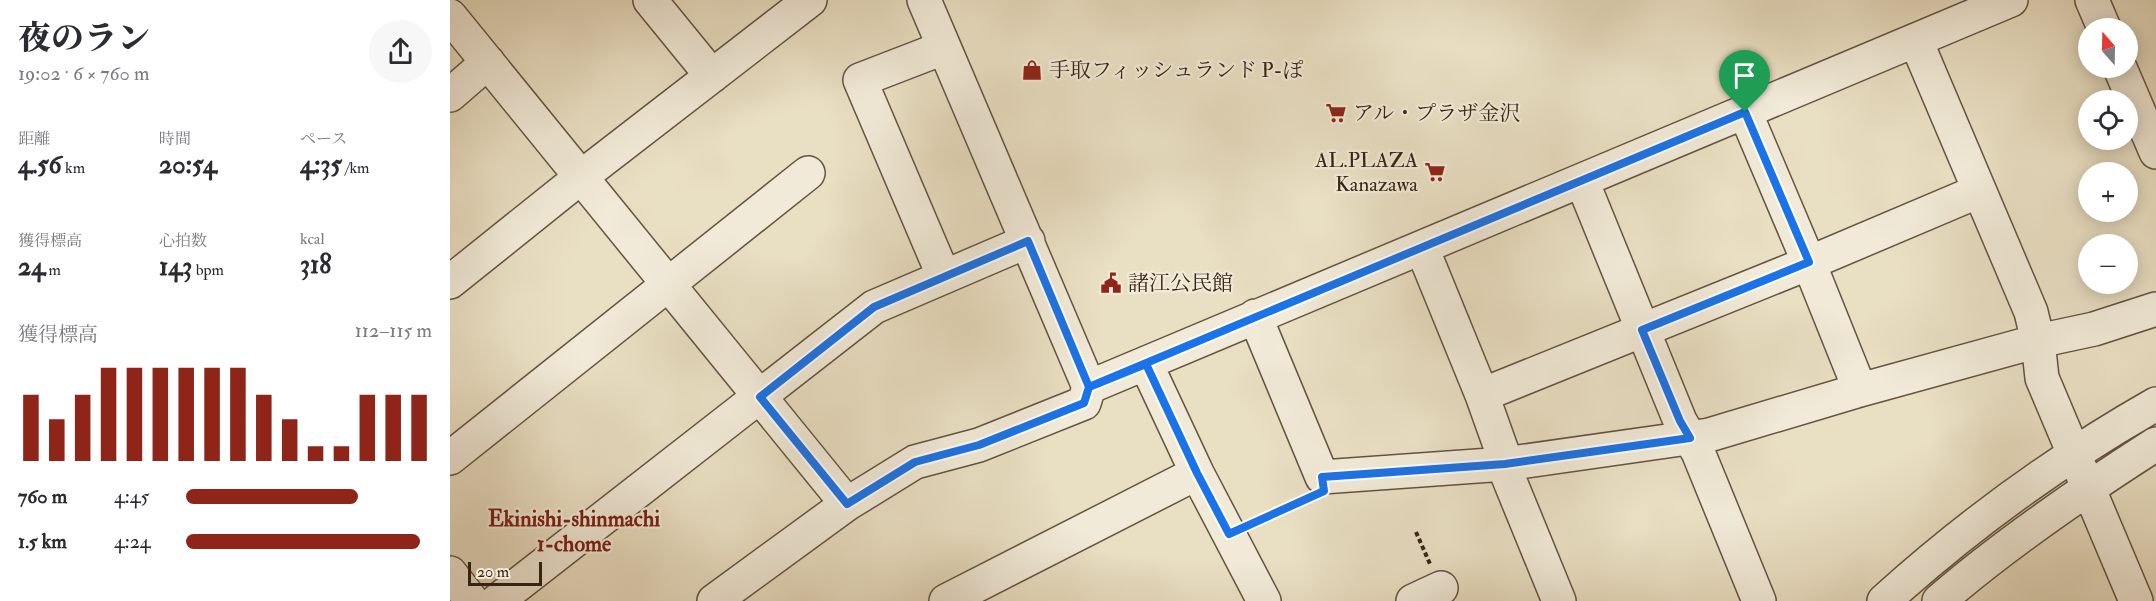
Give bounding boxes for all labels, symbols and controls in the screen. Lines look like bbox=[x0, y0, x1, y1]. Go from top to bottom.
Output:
text: 夜のラン bbox=[18, 18, 150, 59]
north arrow bbox=[2078, 18, 2138, 78]
map controls bbox=[2078, 18, 2138, 294]
button: share bbox=[369, 20, 432, 83]
pin bbox=[1719, 50, 1770, 112]
place label: 手取フィッシュランド P-ぽ bbox=[1049, 57, 1303, 84]
shop icon: 手取フィッシュランド P-ぽ bbox=[1020, 58, 1044, 82]
icon: arrive bbox=[1728, 59, 1761, 92]
text: 19:02 · 6 × 760 m bbox=[18, 61, 150, 86]
button: locate bbox=[2078, 90, 2138, 150]
place label: アル・プラザ金沢 bbox=[1353, 100, 1520, 127]
supermarket icon: アル・プラザ金沢 bbox=[1324, 101, 1348, 125]
text: 距離 bbox=[18, 129, 50, 149]
text: 時間 bbox=[159, 129, 191, 149]
text: ペース bbox=[300, 129, 347, 149]
place label: AL.PLAZA Kanazawa bbox=[1314, 147, 1418, 198]
text: 4.56 bbox=[18, 149, 62, 181]
text: 20:54 bbox=[159, 149, 217, 181]
text: 4:35 bbox=[300, 149, 342, 181]
text: km bbox=[62, 158, 85, 178]
text: /km bbox=[342, 158, 369, 178]
supermarket icon: AL.PLAZA Kanazawa bbox=[1423, 160, 1447, 184]
button: + bbox=[2078, 162, 2138, 222]
text: kcal bbox=[300, 229, 325, 249]
text: 獲得標高 bbox=[18, 231, 82, 251]
text: 心拍数 bbox=[159, 231, 207, 251]
button: − bbox=[2078, 234, 2138, 294]
text: 318 bbox=[300, 249, 331, 281]
text: 24 bbox=[18, 251, 45, 283]
text: 143 bbox=[159, 251, 192, 283]
text: m bbox=[45, 260, 61, 280]
text: bpm bbox=[192, 260, 224, 280]
place label: 諸江公民館 bbox=[1128, 270, 1233, 297]
public building icon: 諸江公民館 bbox=[1099, 271, 1123, 295]
text: 112–115 m bbox=[355, 318, 432, 343]
text: 獲得標高 bbox=[18, 322, 98, 347]
text: 760 m bbox=[18, 484, 67, 509]
text: 4:45 bbox=[114, 484, 149, 509]
district label: Ekinishi-shinmachi 1-chome bbox=[488, 505, 660, 558]
text: 1.5 km bbox=[18, 529, 67, 554]
text: 4:24 bbox=[114, 529, 151, 554]
scale bar bbox=[468, 559, 542, 586]
text: 20 m bbox=[477, 562, 509, 582]

